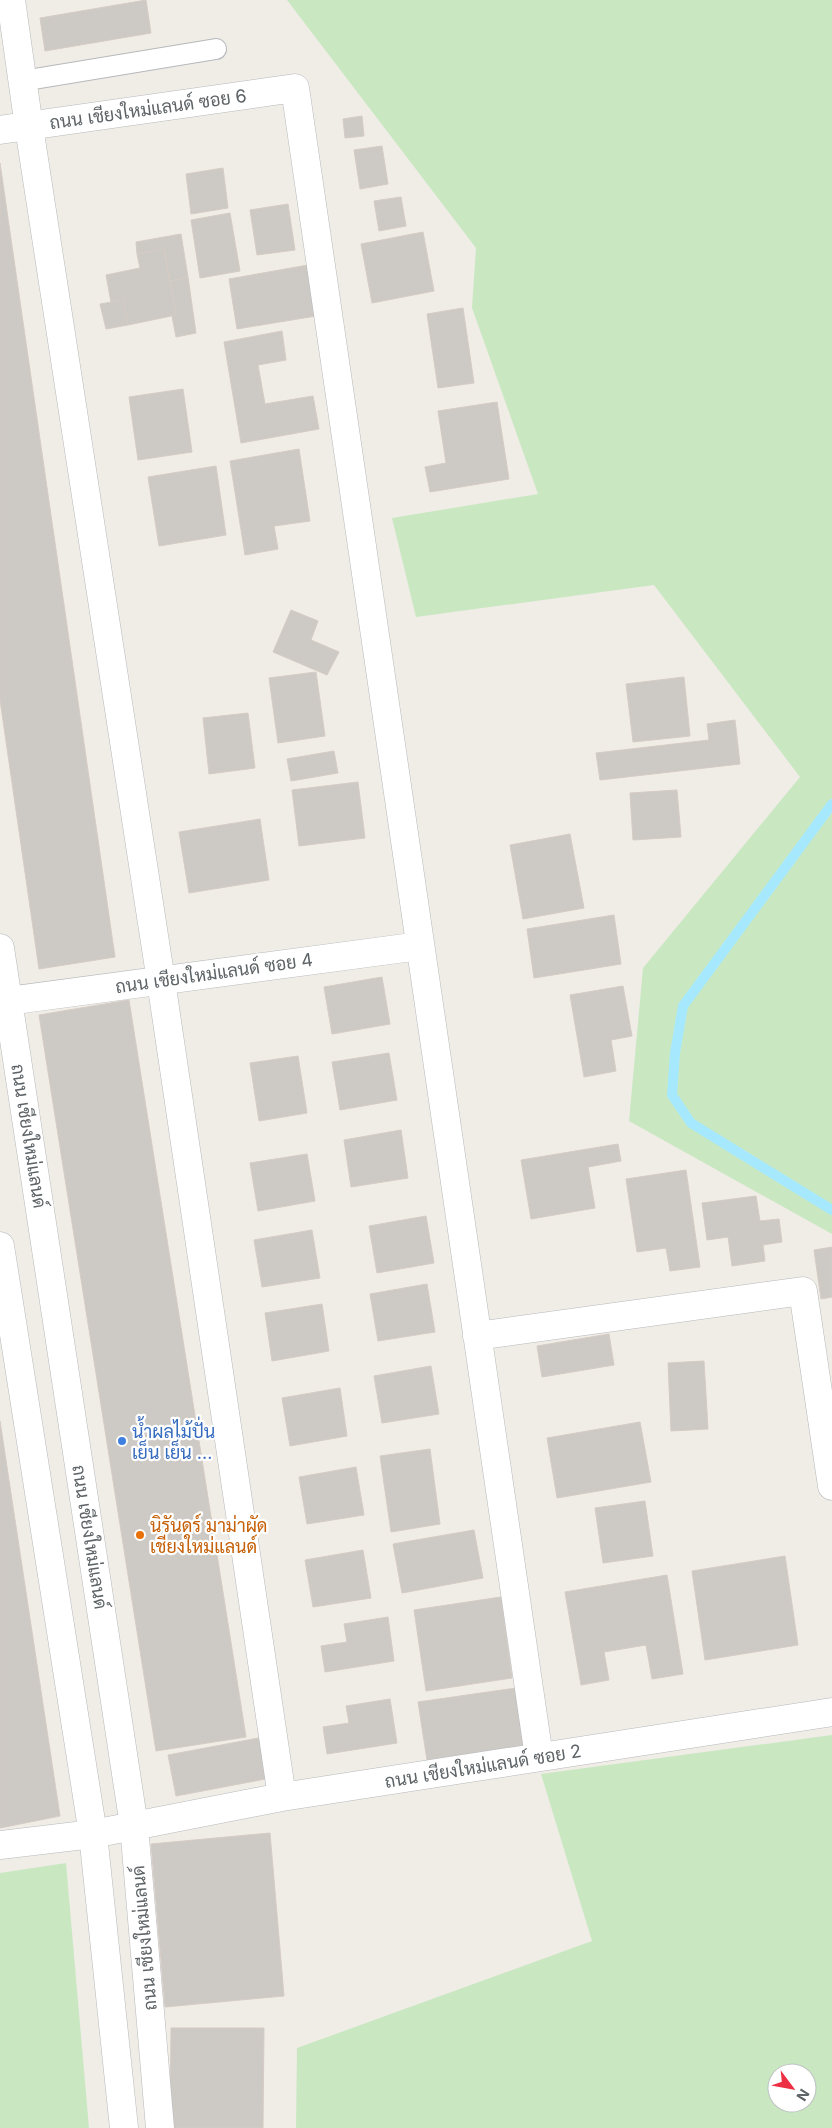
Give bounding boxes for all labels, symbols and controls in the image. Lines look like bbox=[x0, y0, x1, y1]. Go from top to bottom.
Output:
street label: ถนน เชียงใหม่แลนด์ ซอย 6 bbox=[48, 83, 248, 133]
street label: ถนน เชียงใหม่แลนด์ ซอย 4 bbox=[114, 947, 314, 997]
street label: ถนน เชียงใหม่แลนด์ bbox=[7, 1062, 53, 1210]
place label: น้ำผลไม้ปั่น เย็น เย็น ... bbox=[132, 1416, 215, 1463]
marker: น้ำผลไม้ปั่น เย็น เย็น ... bbox=[116, 1435, 128, 1447]
street label: ถนน เชียงใหม่แลนด์ bbox=[68, 1463, 114, 1611]
place label: นิรันดร์ มาม่าผัด เชียงใหม่แลนด์ bbox=[150, 1513, 268, 1557]
marker: นิรันดร์ มาม่าผัด เชียงใหม่แลนด์ bbox=[134, 1529, 146, 1541]
street label: ถนน เชียงใหม่แลนด์ ซอย 2 bbox=[383, 1738, 583, 1792]
street label: ถนน เชียงใหม่แลนด์ bbox=[125, 1865, 161, 2012]
north arrow bbox=[767, 2063, 817, 2113]
text: N bbox=[793, 2086, 813, 2104]

